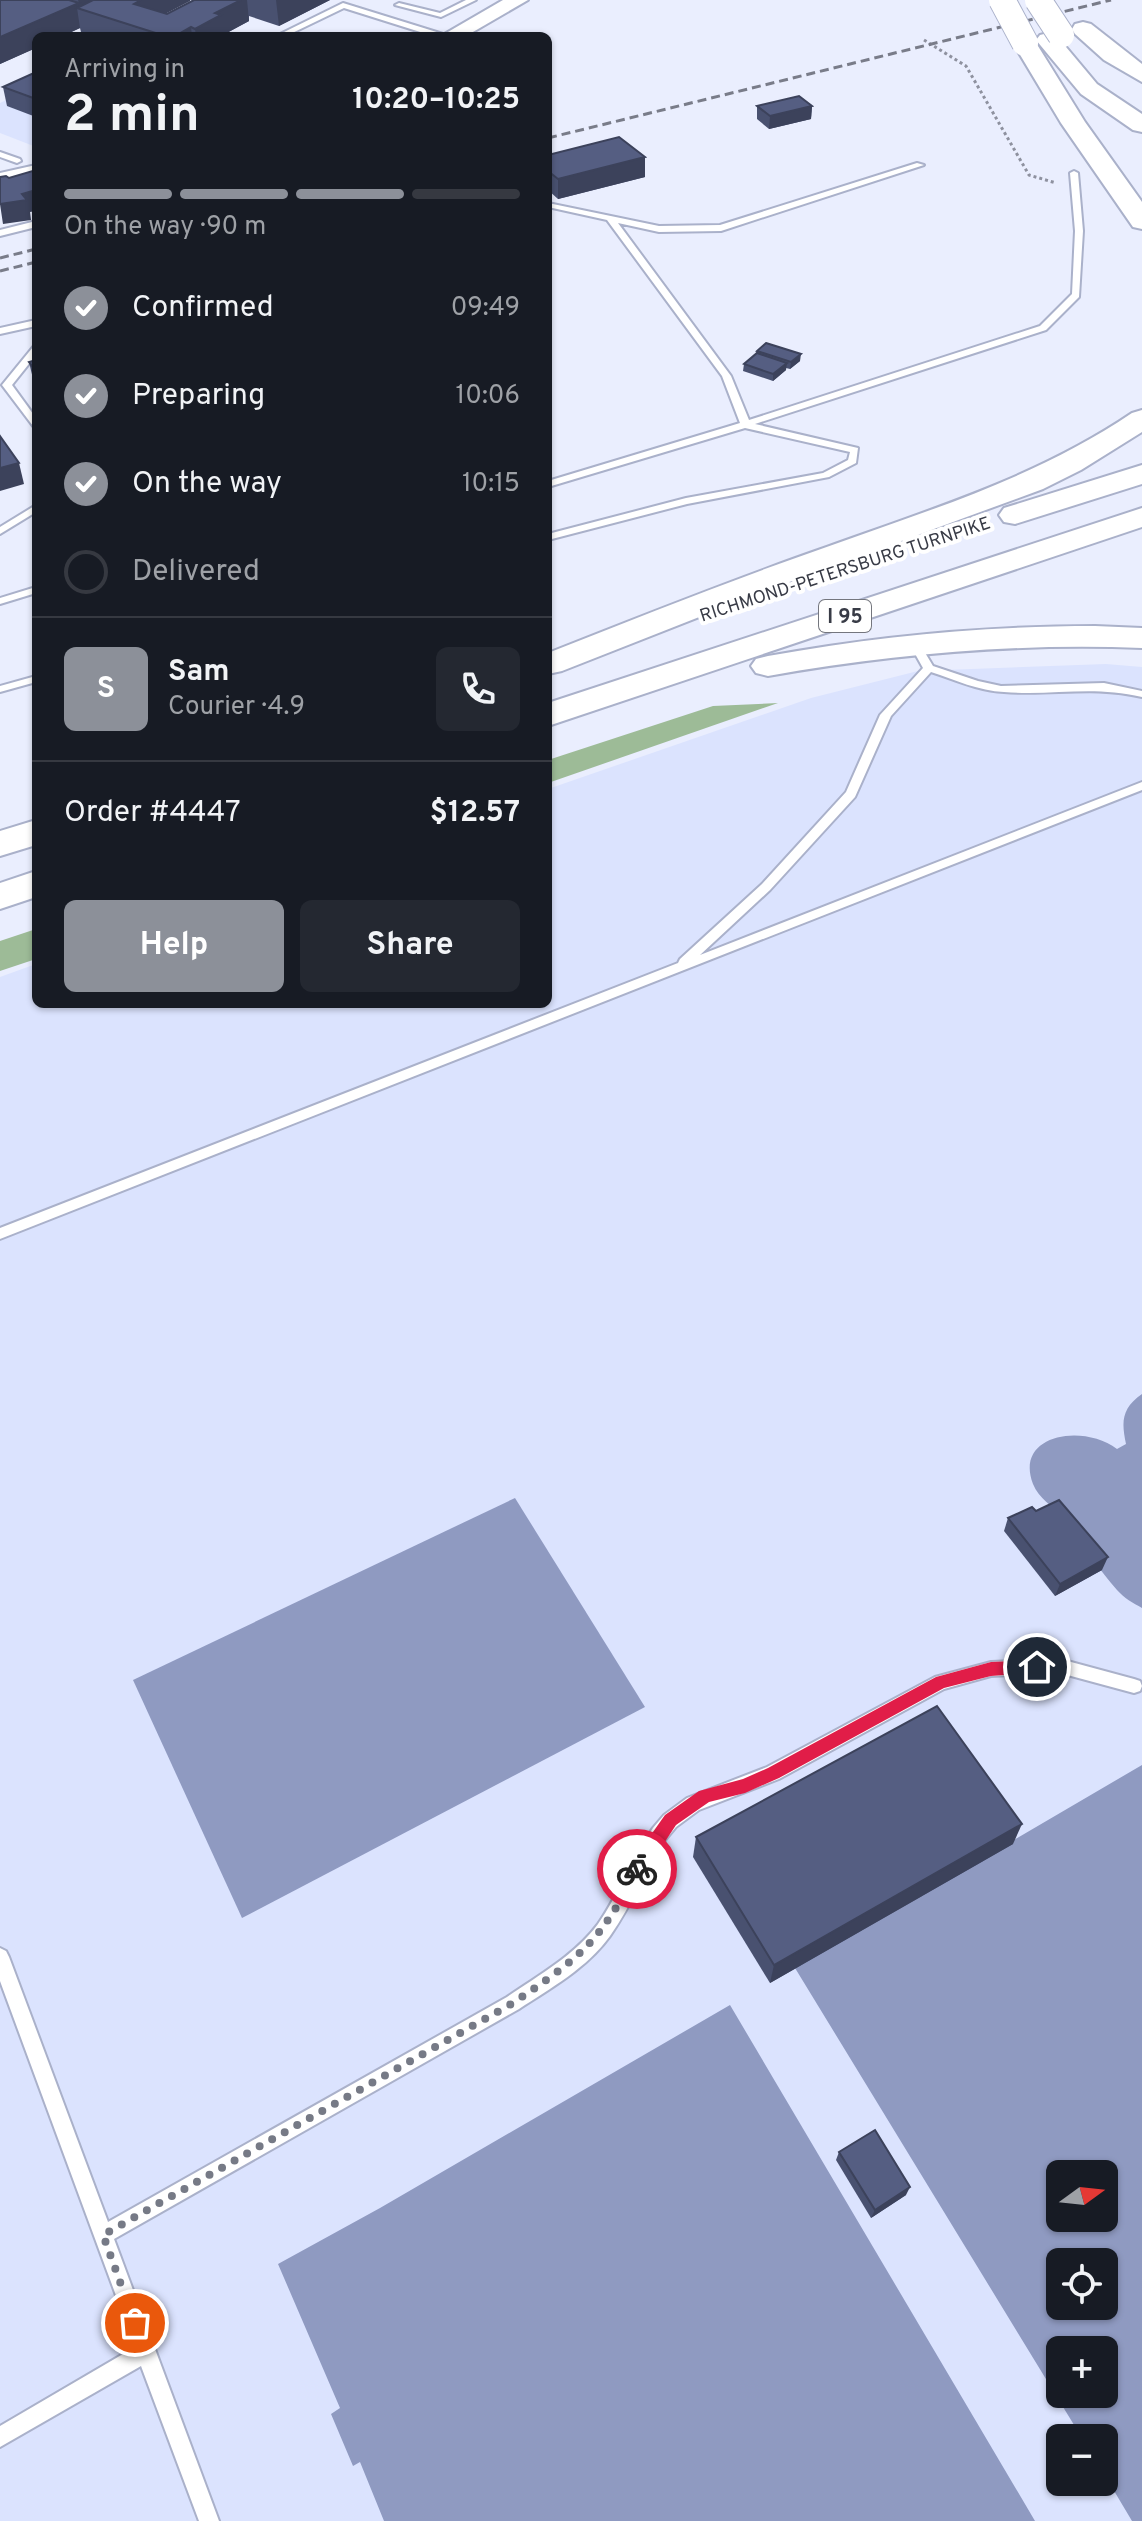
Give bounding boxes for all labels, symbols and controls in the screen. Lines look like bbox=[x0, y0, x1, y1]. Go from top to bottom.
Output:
text: Arriving in bbox=[64, 54, 185, 87]
text: 10:20–10:25 bbox=[352, 82, 520, 119]
text: 2 min bbox=[64, 84, 200, 150]
text: On the way · 90 m bbox=[64, 211, 266, 244]
icon: check bbox=[64, 286, 108, 330]
text: Confirmed bbox=[132, 290, 274, 327]
text: 09:49 bbox=[451, 292, 520, 325]
icon: check bbox=[64, 374, 108, 418]
text: Preparing bbox=[132, 378, 265, 415]
text: 10:06 bbox=[456, 380, 520, 413]
icon: check bbox=[64, 462, 108, 506]
text: On the way bbox=[132, 466, 282, 503]
text: 10:15 bbox=[462, 468, 520, 501]
street label: RICHMOND-PETERSBURG TURNPIKE bbox=[697, 512, 994, 628]
text: Delivered bbox=[132, 554, 260, 591]
road number: I 95 bbox=[819, 600, 871, 632]
button: phone bbox=[436, 647, 520, 731]
text: Sam bbox=[168, 654, 230, 691]
text: S bbox=[97, 671, 115, 708]
text: Courier · 4.9 bbox=[168, 691, 305, 724]
text: Order #4447 bbox=[64, 795, 241, 832]
text: $12.57 bbox=[430, 795, 520, 832]
button: Help bbox=[64, 900, 284, 992]
button: Share bbox=[300, 900, 520, 992]
pin bbox=[1003, 1633, 1071, 1701]
icon: home bbox=[1015, 1645, 1059, 1689]
courier bbox=[597, 1829, 677, 1909]
icon: bike bbox=[615, 1847, 659, 1891]
north arrow bbox=[1046, 2160, 1118, 2232]
map controls bbox=[1046, 2160, 1118, 2496]
button: locate bbox=[1046, 2248, 1118, 2320]
pin bbox=[101, 2289, 169, 2357]
icon: bag bbox=[113, 2301, 157, 2345]
button: + bbox=[1046, 2336, 1118, 2408]
button: − bbox=[1046, 2424, 1118, 2496]

